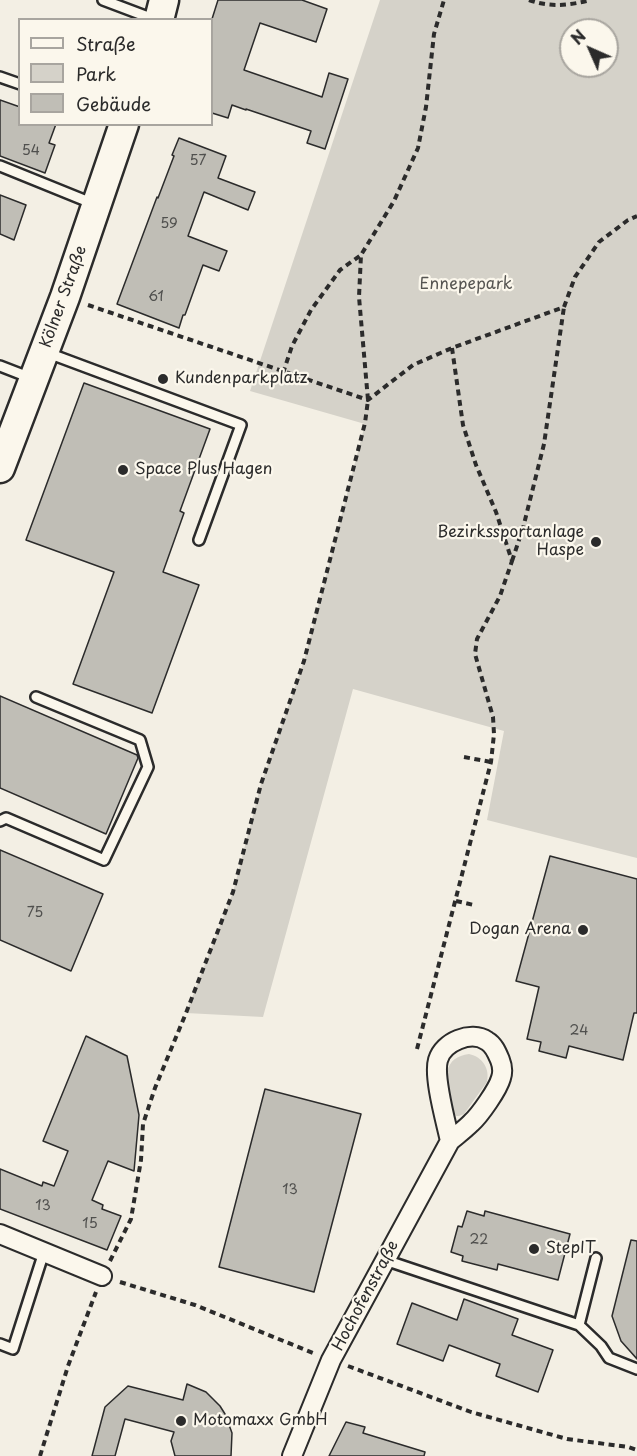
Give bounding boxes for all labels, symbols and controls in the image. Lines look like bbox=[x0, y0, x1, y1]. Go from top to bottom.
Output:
legend bbox=[18, 18, 213, 126]
north arrow bbox=[559, 18, 619, 78]
text: N bbox=[565, 24, 591, 50]
text: Straße bbox=[76, 30, 136, 57]
text: Park bbox=[76, 60, 116, 87]
text: Gebäude bbox=[76, 90, 151, 117]
house number: 54 bbox=[22, 143, 40, 159]
house number: 57 bbox=[190, 153, 206, 169]
house number: 59 bbox=[160, 216, 178, 232]
street label: Kölner Straße bbox=[37, 243, 91, 351]
park label: Ennepepark bbox=[419, 275, 513, 295]
house number: 61 bbox=[148, 289, 164, 305]
place label: Kundenparkplatz bbox=[175, 369, 307, 389]
marker: Kundenparkplatz bbox=[156, 372, 170, 386]
place label: Space Plus Hagen bbox=[135, 460, 272, 480]
marker: Space Plus Hagen bbox=[116, 463, 130, 477]
place label: Bezirkssportanlage Haspe bbox=[437, 523, 584, 561]
marker: Bezirkssportanlage Haspe bbox=[589, 535, 603, 549]
house number: 75 bbox=[27, 905, 43, 921]
place label: Dogan Arena bbox=[469, 920, 571, 940]
marker: Dogan Arena bbox=[576, 923, 590, 937]
house number: 24 bbox=[570, 1023, 588, 1039]
house number: 13 bbox=[282, 1182, 298, 1198]
house number: 13 bbox=[35, 1198, 51, 1214]
house number: 15 bbox=[82, 1216, 98, 1232]
house number: 22 bbox=[470, 1232, 488, 1248]
street label: Hochofenstraße bbox=[329, 1238, 403, 1354]
place label: StepIT bbox=[546, 1239, 596, 1259]
marker: StepIT bbox=[527, 1242, 541, 1256]
place label: Motomaxx GmbH bbox=[193, 1411, 328, 1431]
marker: Motomaxx GmbH bbox=[174, 1414, 188, 1428]

